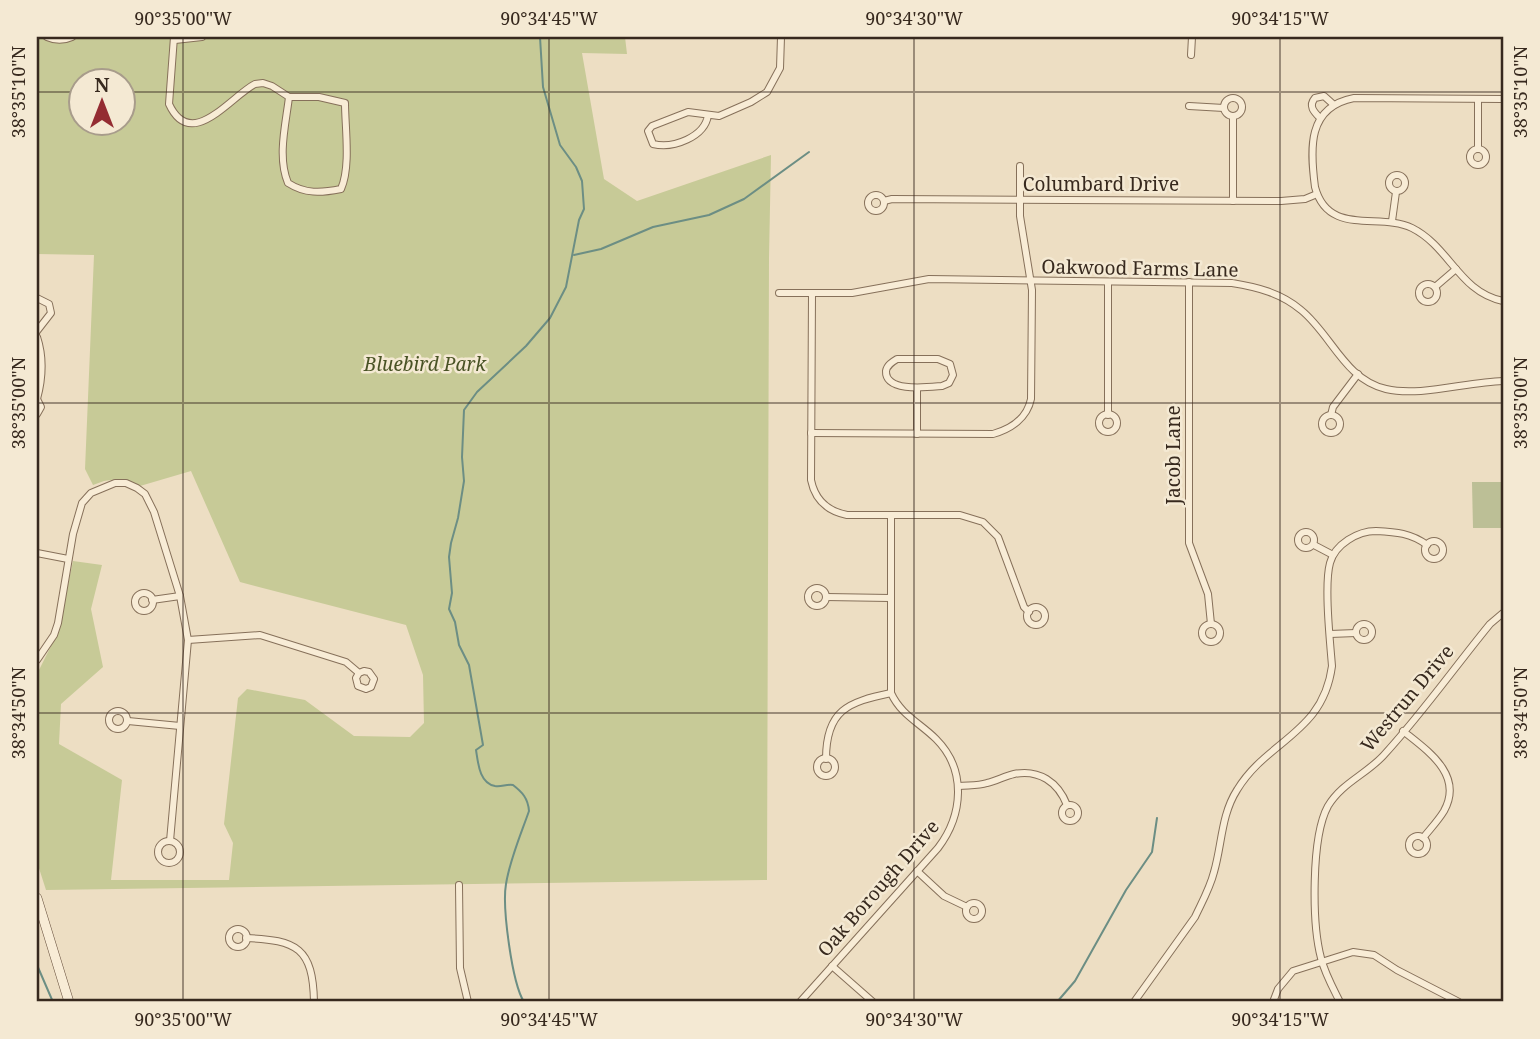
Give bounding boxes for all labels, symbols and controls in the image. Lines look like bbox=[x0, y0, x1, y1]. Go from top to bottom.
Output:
text: 90°35'00"W bbox=[134, 6, 232, 30]
text: 90°34'45"W bbox=[500, 6, 598, 30]
text: 90°34'30"W bbox=[865, 6, 963, 30]
text: 90°34'15"W bbox=[1231, 6, 1329, 30]
text: 38°35'10"N bbox=[6, 45, 30, 138]
text: 38°35'10"N bbox=[1508, 45, 1532, 138]
north arrow bbox=[66, 66, 136, 136]
text: N bbox=[95, 72, 110, 98]
street label: Columbard Drive bbox=[1023, 171, 1179, 197]
street label: Oakwood Farms Lane bbox=[1041, 253, 1239, 283]
park label: Bluebird Park bbox=[363, 351, 487, 377]
text: 38°35'00"N bbox=[6, 356, 30, 449]
text: 38°35'00"N bbox=[1508, 356, 1532, 449]
street label: Jacob Lane bbox=[1160, 405, 1186, 506]
street label: Westrun Drive bbox=[1354, 639, 1460, 757]
text: 38°34'50"N bbox=[6, 666, 30, 759]
text: 38°34'50"N bbox=[1508, 666, 1532, 759]
street label: Oak Borough Drive bbox=[811, 814, 945, 962]
text: 90°35'00"W bbox=[134, 1007, 232, 1031]
text: 90°34'45"W bbox=[500, 1007, 598, 1031]
text: 90°34'30"W bbox=[865, 1007, 963, 1031]
text: 90°34'15"W bbox=[1231, 1007, 1329, 1031]

